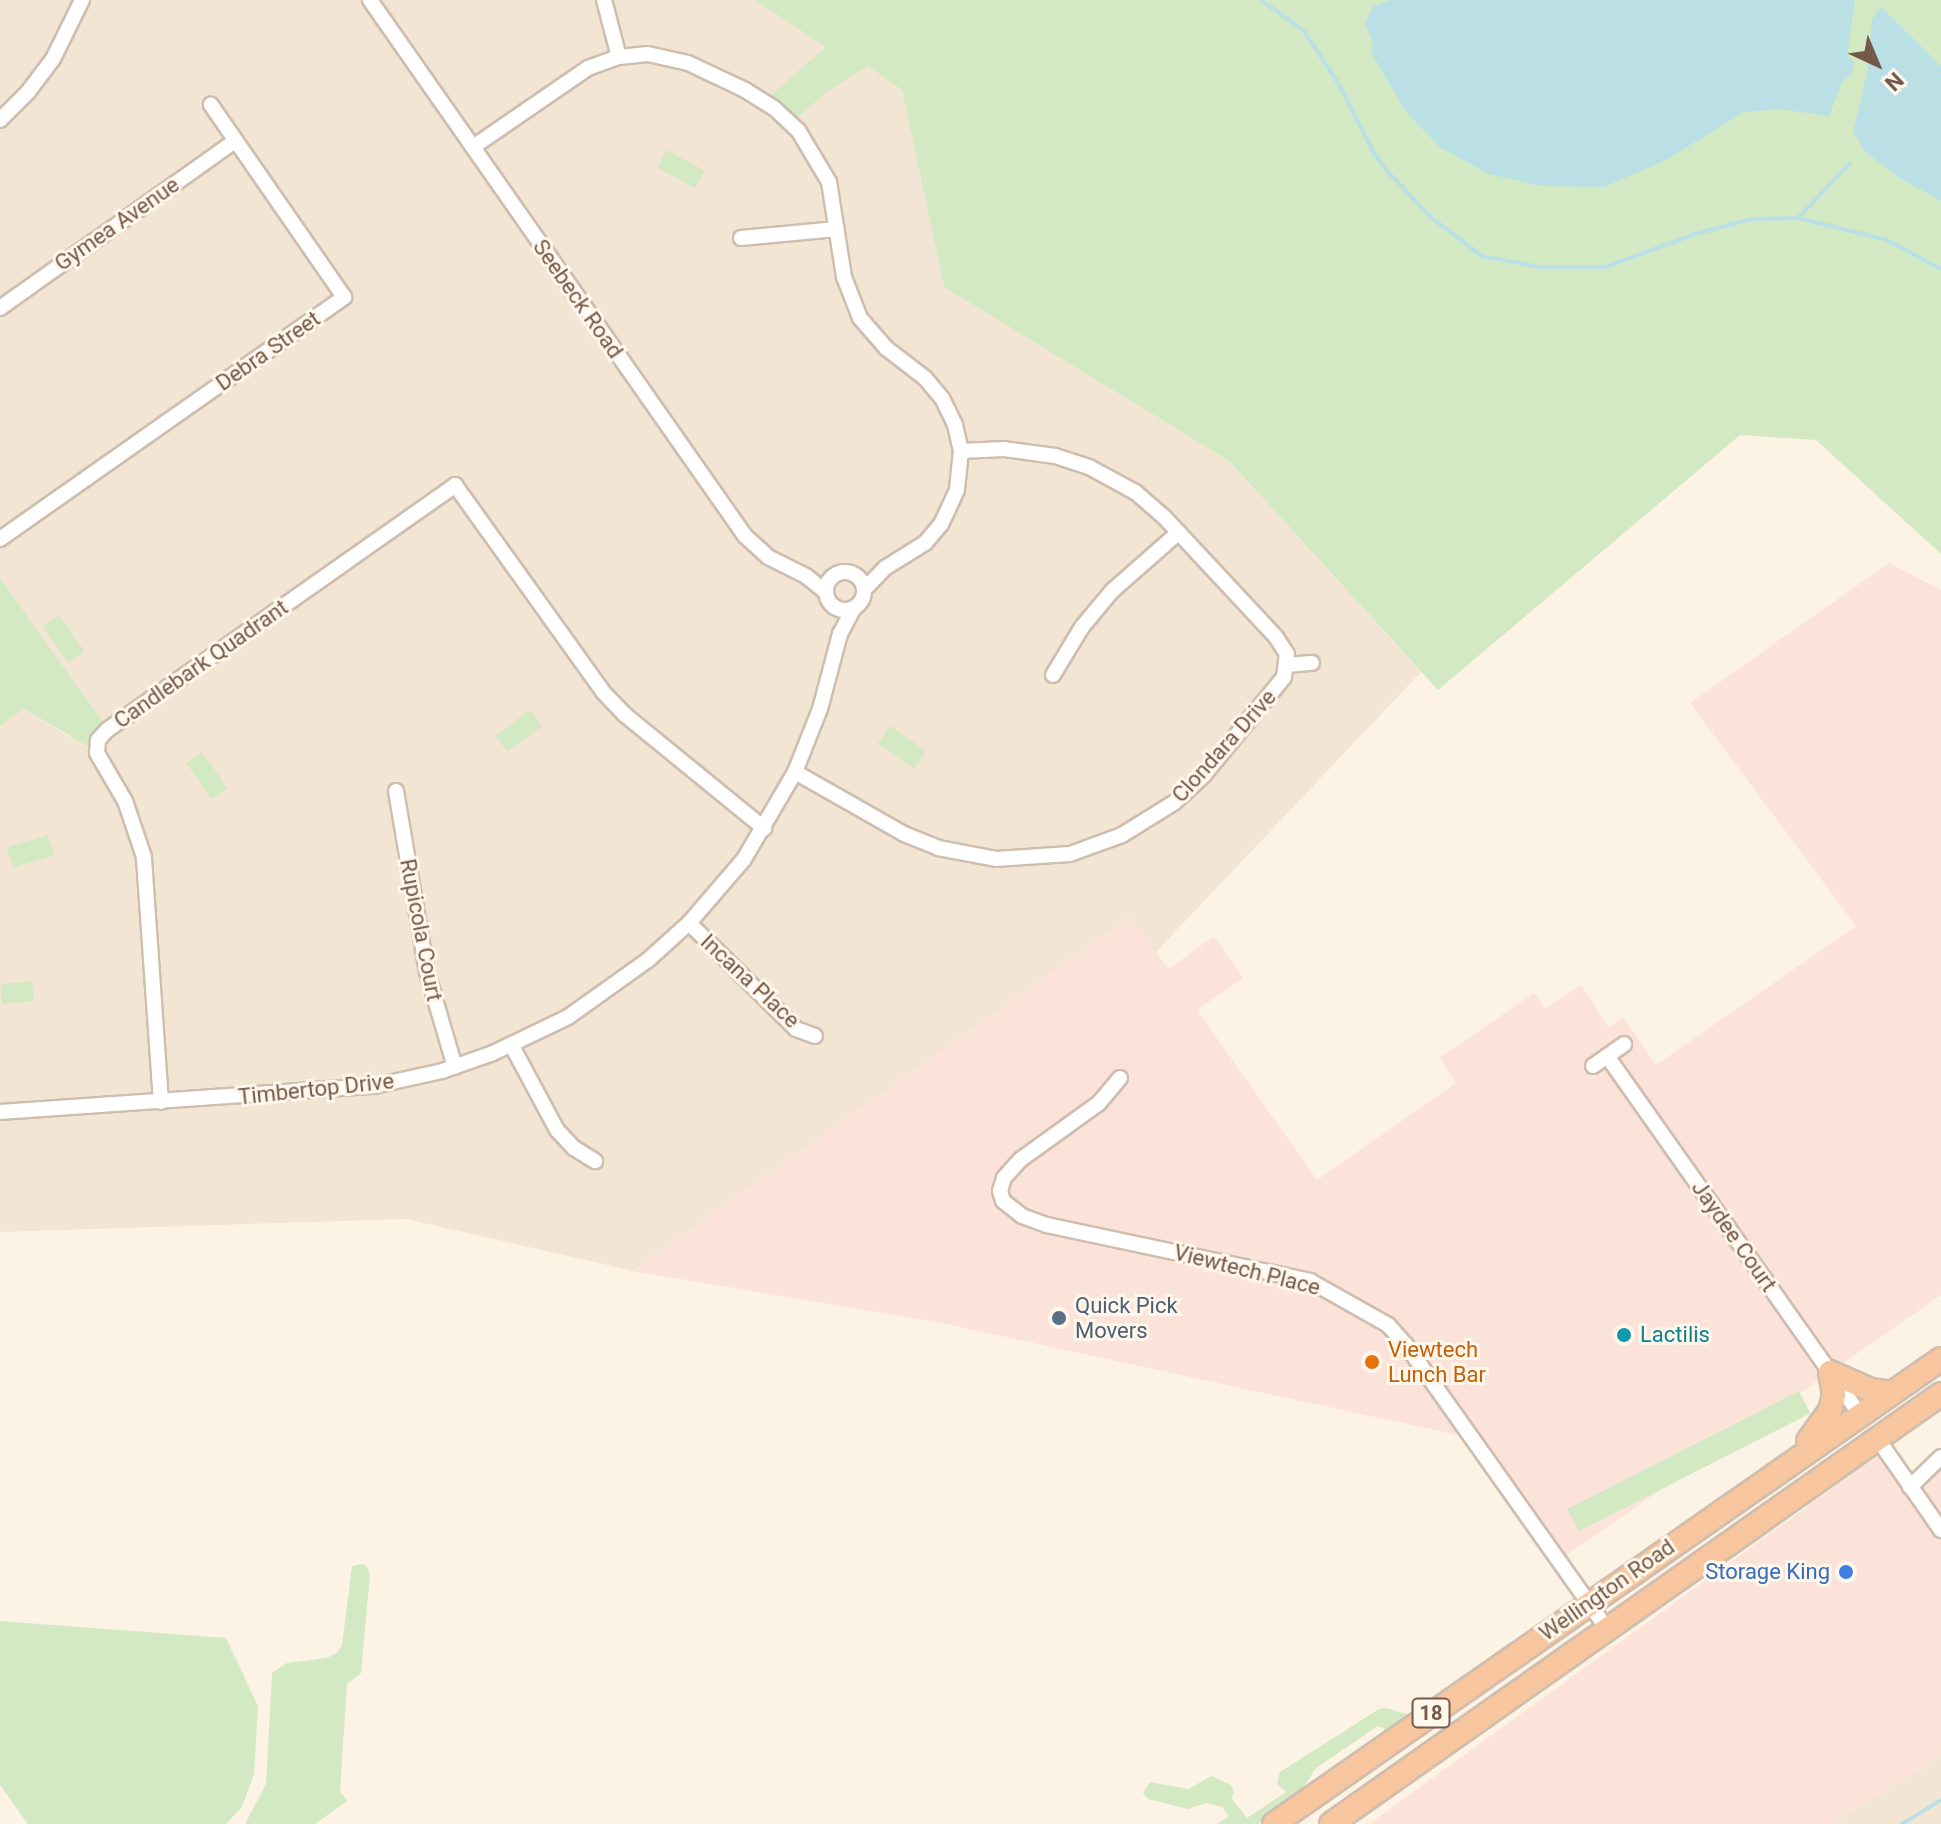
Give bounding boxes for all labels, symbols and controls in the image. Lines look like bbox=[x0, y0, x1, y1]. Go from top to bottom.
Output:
north arrow bbox=[1837, 24, 1917, 104]
text: N bbox=[1880, 67, 1908, 96]
street label: Gymea Avenue bbox=[50, 171, 184, 277]
street label: Seebeck Road bbox=[527, 234, 629, 364]
street label: Debra Street bbox=[211, 306, 325, 396]
street label: Candlebark Quadrant bbox=[109, 594, 293, 734]
street label: Clondara Drive bbox=[1166, 684, 1282, 808]
street label: Rupicola Court bbox=[394, 857, 448, 1003]
street label: Incana Place bbox=[695, 929, 805, 1033]
street label: Timbertop Drive bbox=[237, 1068, 395, 1110]
street label: Jaydee Court bbox=[1686, 1175, 1782, 1297]
street label: Viewtech Place bbox=[1171, 1239, 1323, 1301]
place label: Quick Pick Movers bbox=[1075, 1292, 1178, 1344]
marker: Quick Pick Movers bbox=[1050, 1309, 1068, 1327]
place label: Lactilis bbox=[1640, 1322, 1710, 1348]
marker: Lactilis bbox=[1615, 1326, 1633, 1344]
place label: Viewtech Lunch Bar bbox=[1388, 1336, 1486, 1388]
marker: Viewtech Lunch Bar bbox=[1363, 1353, 1381, 1371]
street label: Wellington Road bbox=[1534, 1534, 1680, 1646]
place label: Storage King bbox=[1705, 1559, 1830, 1585]
marker: Storage King bbox=[1837, 1563, 1855, 1581]
road number: 18 bbox=[1411, 1697, 1451, 1729]

